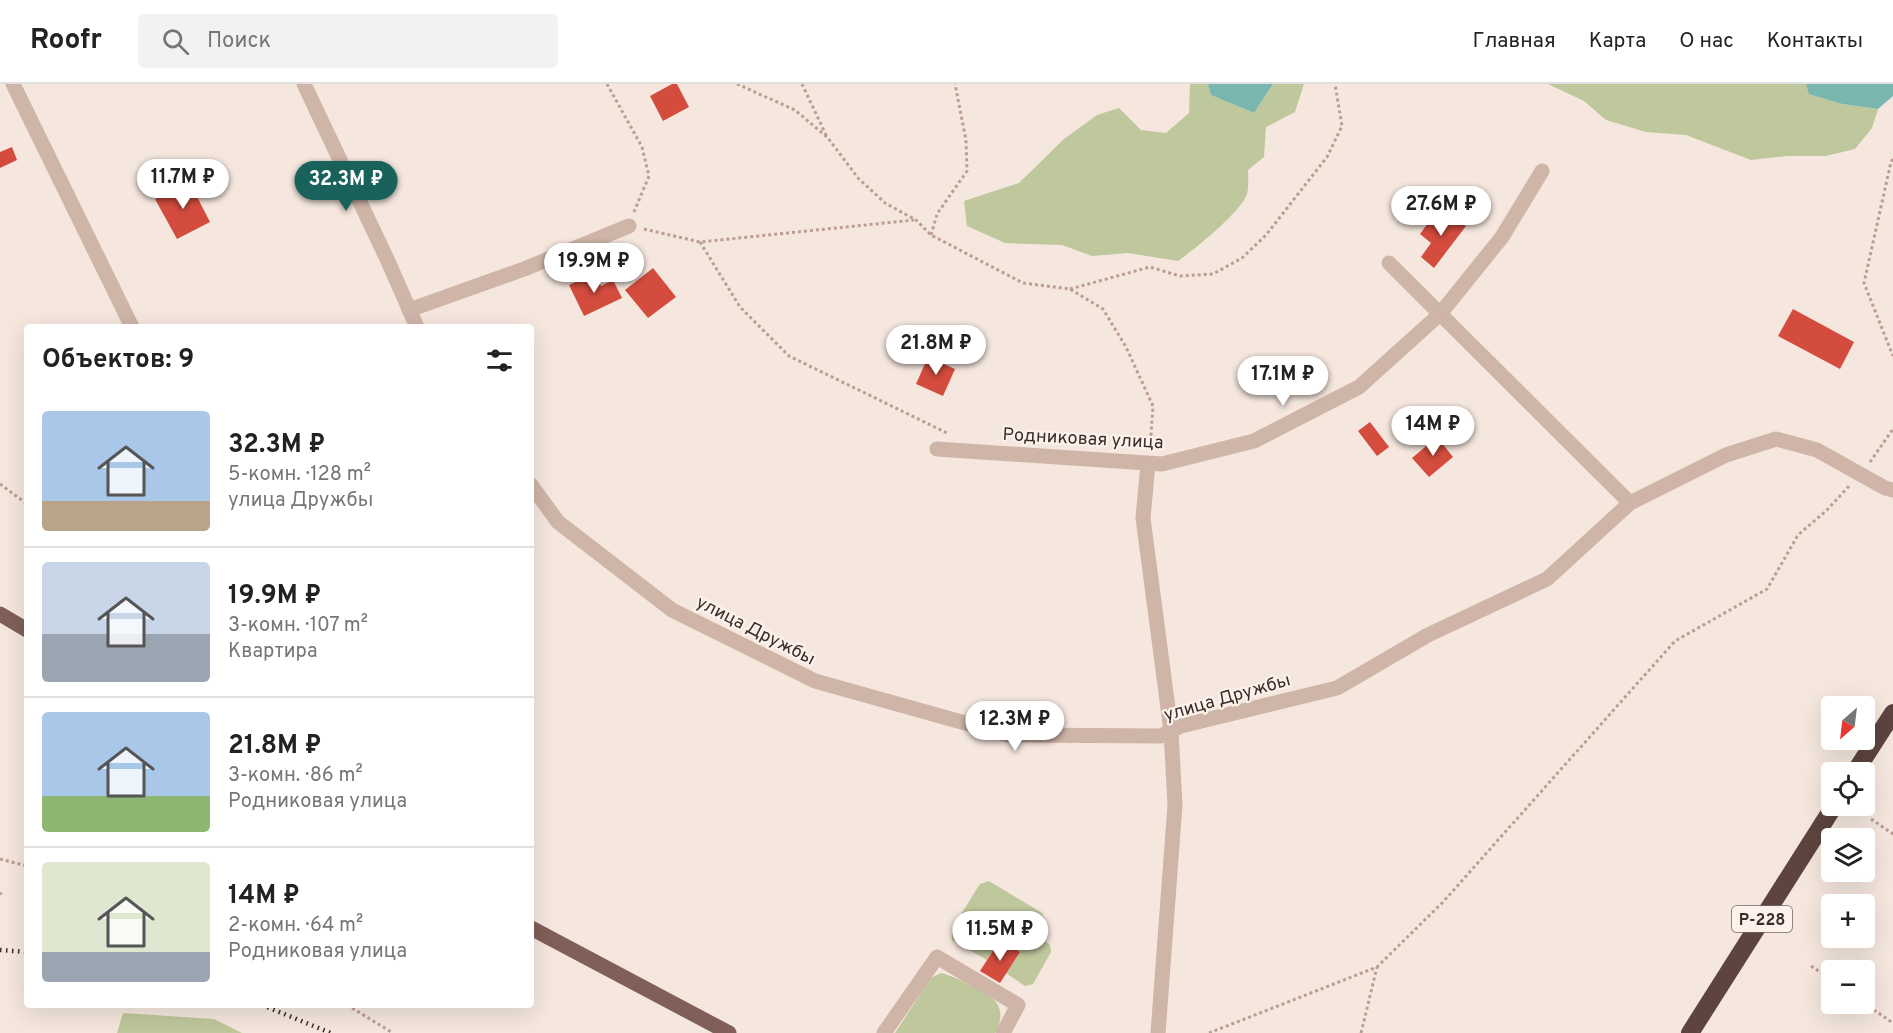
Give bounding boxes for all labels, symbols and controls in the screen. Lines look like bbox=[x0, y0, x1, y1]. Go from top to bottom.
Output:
search box bbox=[138, 14, 558, 68]
text: Roofr bbox=[30, 23, 102, 59]
icon: search bbox=[159, 25, 192, 58]
text: Поиск bbox=[207, 28, 271, 55]
text: Главная bbox=[1472, 28, 1556, 55]
text: Карта bbox=[1589, 28, 1646, 55]
text: О нас bbox=[1679, 28, 1734, 55]
text: Контакты bbox=[1767, 28, 1863, 55]
pin: 11.7M ₽ bbox=[128, 159, 238, 210]
pin: 32.3M ₽ bbox=[291, 161, 401, 212]
text: 11.7M ₽ bbox=[151, 165, 215, 191]
text: 32.3M ₽ bbox=[309, 167, 383, 193]
pin: 27.6M ₽ bbox=[1386, 186, 1496, 237]
text: 27.6M ₽ bbox=[1405, 192, 1477, 218]
pin: 19.9M ₽ bbox=[539, 243, 649, 294]
text: 19.9M ₽ bbox=[558, 249, 630, 275]
pin: 21.8M ₽ bbox=[881, 325, 991, 376]
text: 21.8M ₽ bbox=[900, 331, 972, 357]
text: Объектов: 9 bbox=[42, 344, 194, 377]
icon: filters bbox=[483, 344, 516, 377]
pin: 17.1M ₽ bbox=[1228, 356, 1338, 407]
text: 17.1M ₽ bbox=[1251, 362, 1315, 388]
pin: 14M ₽ bbox=[1391, 406, 1475, 457]
text: 14M ₽ bbox=[1405, 412, 1461, 438]
street label: Родниковая улица bbox=[1002, 424, 1164, 455]
text: 32.3M ₽ bbox=[228, 429, 325, 462]
icon: home bbox=[90, 435, 162, 507]
text: 5-комн. · 128 m² bbox=[228, 462, 371, 488]
text: улица Дружбы bbox=[228, 488, 373, 514]
text: 19.9M ₽ bbox=[228, 580, 321, 613]
icon: home bbox=[90, 586, 162, 658]
street label: улица Дружбы bbox=[692, 591, 819, 671]
text: 3-комн. · 107 m² bbox=[228, 613, 368, 639]
text: Квартира bbox=[228, 639, 317, 665]
street label: улица Дружбы bbox=[1161, 669, 1293, 728]
north arrow bbox=[1821, 696, 1875, 750]
map controls bbox=[1821, 696, 1875, 1014]
pin: 12.3M ₽ bbox=[960, 701, 1070, 752]
text: 12.3M ₽ bbox=[979, 707, 1051, 733]
text: 21.8M ₽ bbox=[228, 730, 322, 763]
icon: home bbox=[90, 736, 162, 808]
button: locate bbox=[1821, 762, 1875, 816]
text: 3-комн. · 86 m² bbox=[228, 763, 363, 789]
text: Родниковая улица bbox=[228, 789, 407, 815]
button: layers bbox=[1821, 828, 1875, 882]
text: 14M ₽ bbox=[228, 880, 300, 913]
icon: home bbox=[90, 886, 162, 958]
button: + bbox=[1821, 894, 1875, 948]
road number: Р-228 bbox=[1732, 906, 1792, 932]
pin: 11.5M ₽ bbox=[945, 911, 1055, 962]
text: 2-комн. · 64 m² bbox=[228, 913, 363, 939]
text: 11.5M ₽ bbox=[966, 917, 1034, 943]
text: Родниковая улица bbox=[228, 939, 407, 965]
button: − bbox=[1821, 960, 1875, 1014]

